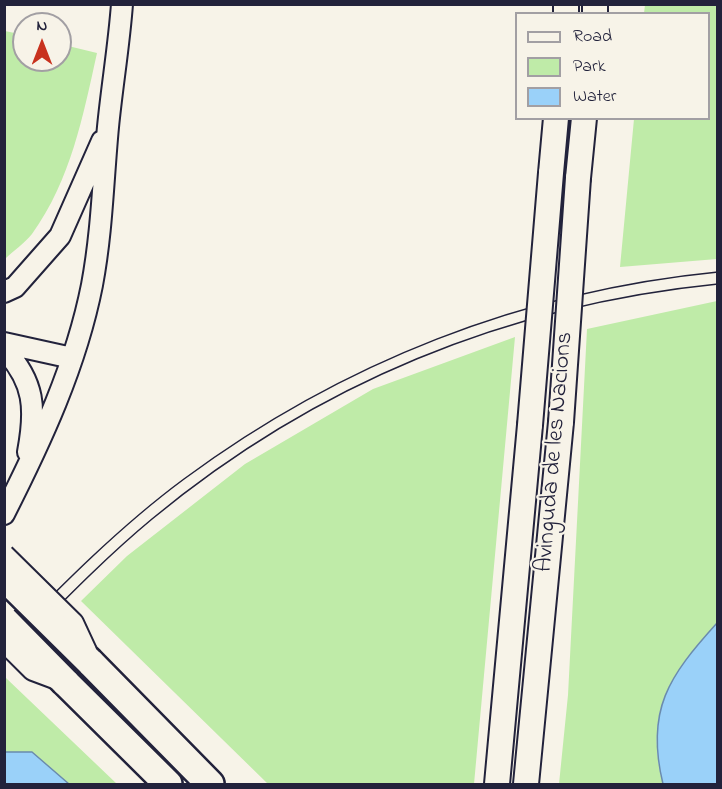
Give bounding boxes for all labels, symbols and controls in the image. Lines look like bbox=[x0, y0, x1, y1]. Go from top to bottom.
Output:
north arrow bbox=[12, 12, 72, 72]
legend bbox=[515, 12, 710, 120]
text: N bbox=[37, 14, 47, 38]
text: Road bbox=[573, 24, 612, 50]
text: Park bbox=[573, 54, 606, 80]
text: Water bbox=[573, 84, 616, 110]
street label: Avinguda de les Nacions bbox=[531, 331, 581, 573]

